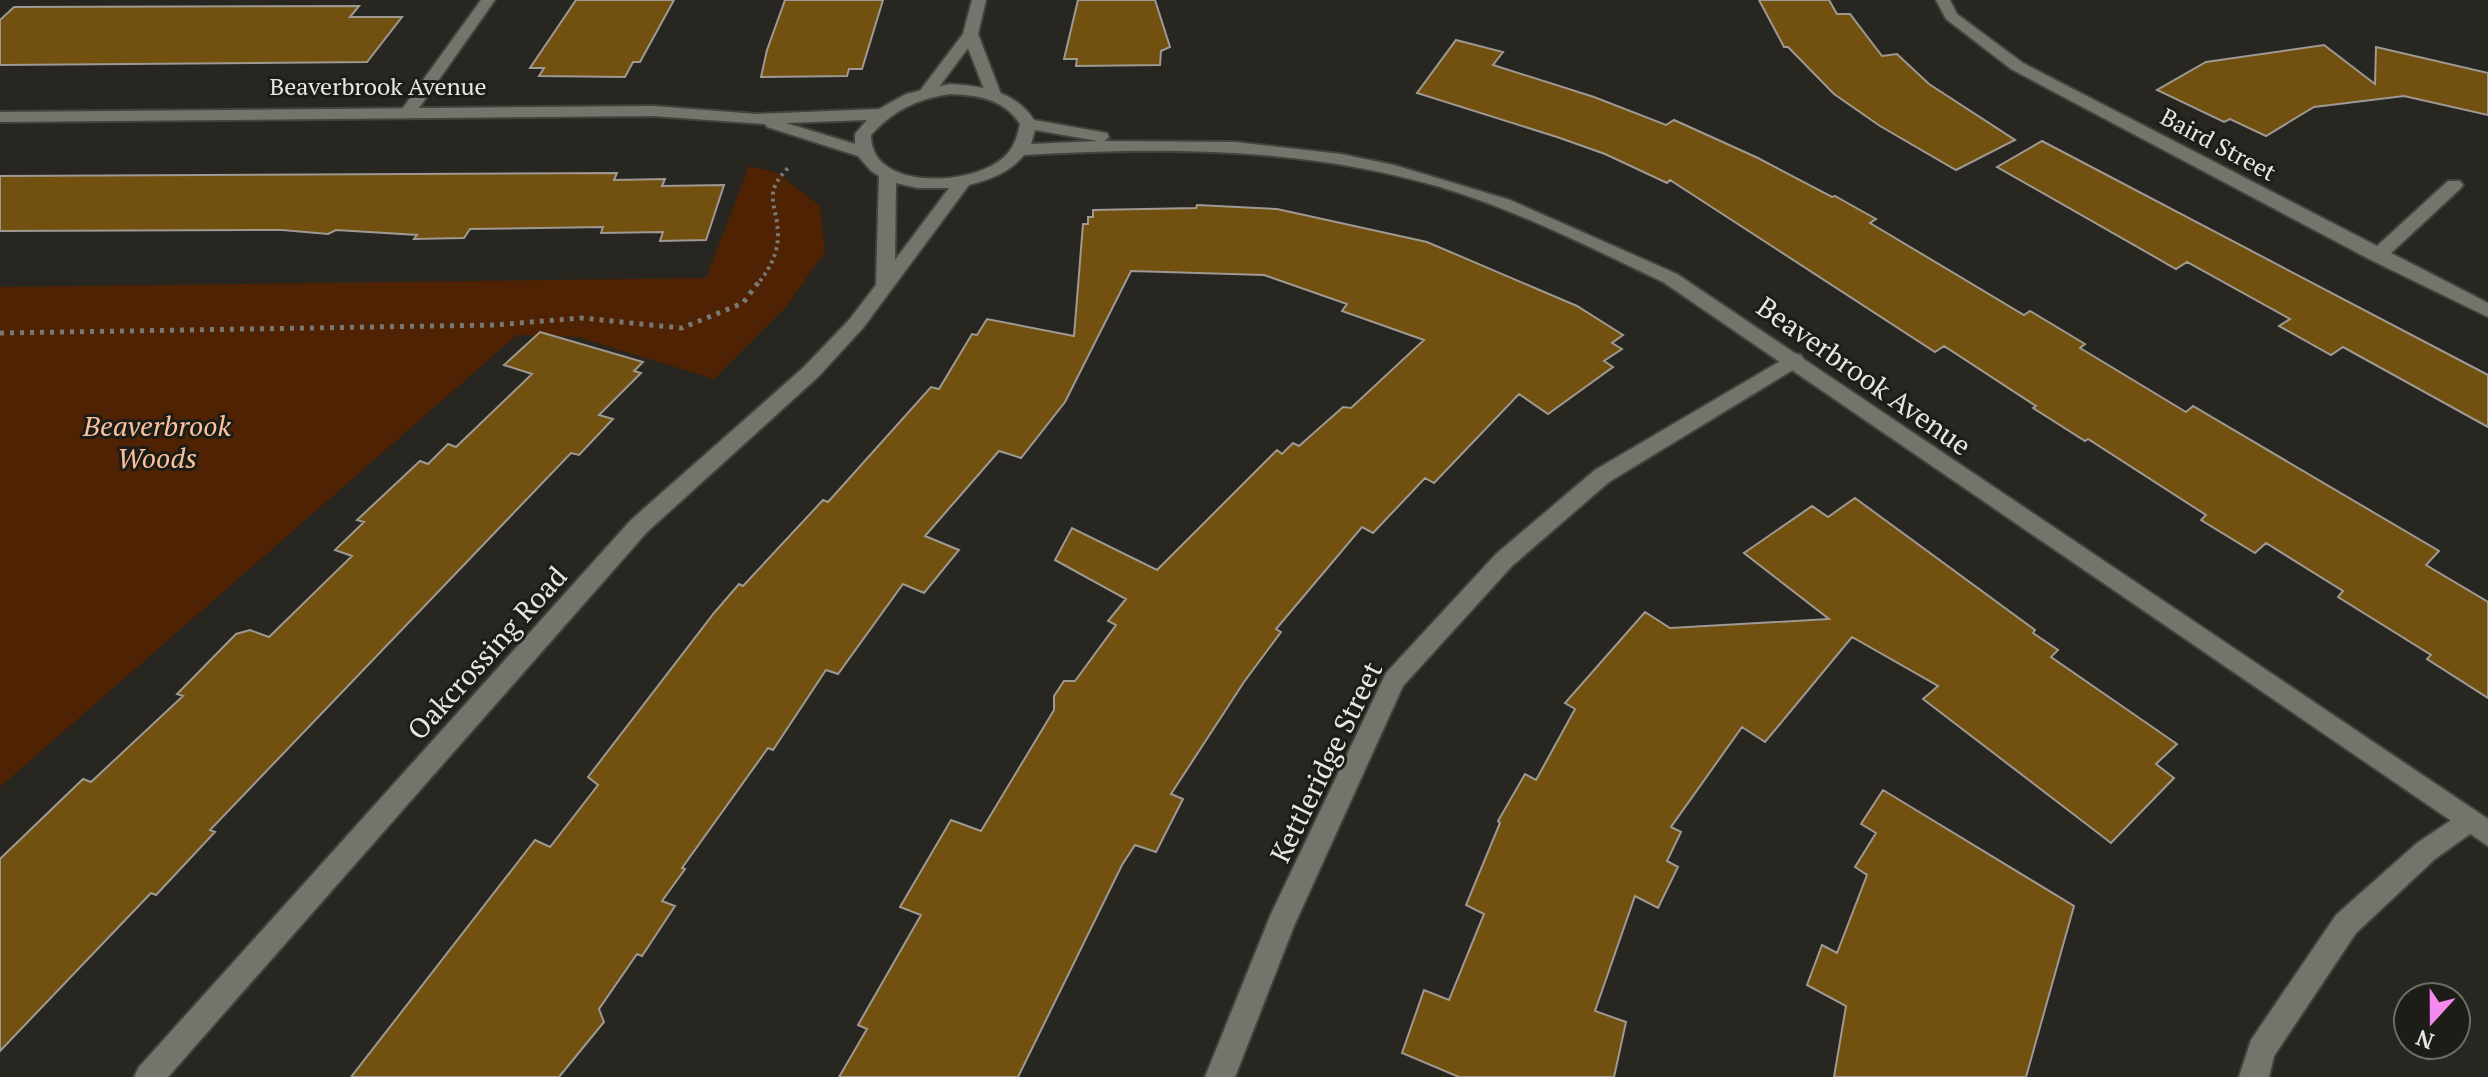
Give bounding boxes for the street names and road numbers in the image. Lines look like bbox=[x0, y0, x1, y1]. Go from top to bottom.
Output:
street label: Beaverbrook Avenue bbox=[269, 70, 487, 102]
street label: Baird Street bbox=[2155, 100, 2282, 188]
street label: Beaverbrook Avenue bbox=[1750, 288, 1979, 463]
street label: Oakcrossing Road bbox=[399, 558, 575, 747]
street label: Kettleridge Street bbox=[1261, 655, 1390, 868]

